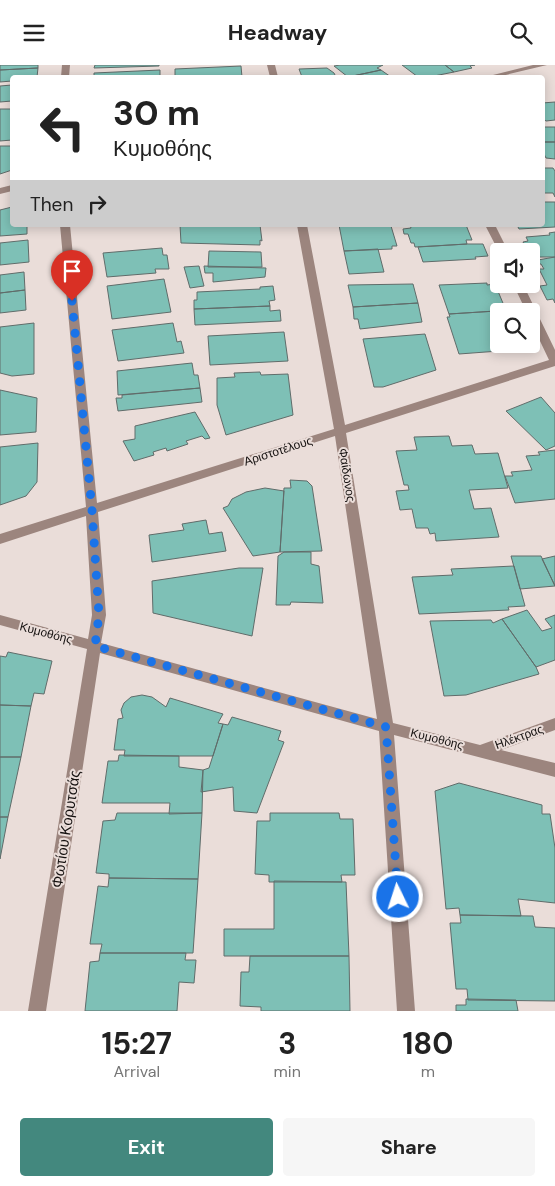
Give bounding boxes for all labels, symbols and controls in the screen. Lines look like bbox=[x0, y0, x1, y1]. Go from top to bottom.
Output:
text: Headway bbox=[228, 18, 327, 47]
icon: menu bbox=[20, 19, 48, 47]
icon: search bbox=[507, 19, 535, 47]
text: 30 m bbox=[113, 90, 200, 136]
icon: left bbox=[30, 95, 95, 160]
text: Κυμοθόης bbox=[113, 134, 212, 163]
icon: right bbox=[83, 190, 111, 218]
text: Then bbox=[30, 192, 73, 217]
map controls bbox=[490, 243, 540, 353]
button: sound bbox=[490, 243, 540, 293]
pin bbox=[51, 250, 93, 301]
icon: arrive bbox=[58, 257, 86, 285]
button: search bbox=[490, 303, 540, 353]
street label: Αριστοτέλους bbox=[242, 432, 314, 470]
street label: Φαίδωνος bbox=[335, 447, 359, 503]
street label: Κυμοθόης bbox=[18, 618, 74, 648]
street label: Ηλέκτρας bbox=[493, 721, 546, 753]
street label: Κυμοθόης bbox=[409, 725, 465, 753]
street label: Φωτίου Κορυτσάς bbox=[47, 769, 85, 889]
position arrow bbox=[371, 870, 423, 922]
text: 15:27 bbox=[102, 1024, 172, 1063]
text: 3 bbox=[278, 1024, 296, 1063]
text: 180 bbox=[402, 1024, 453, 1063]
text: Arrival bbox=[113, 1061, 160, 1082]
text: min bbox=[274, 1061, 301, 1082]
text: m bbox=[421, 1061, 435, 1082]
button: Exit bbox=[20, 1118, 273, 1176]
button: Share bbox=[283, 1118, 535, 1176]

